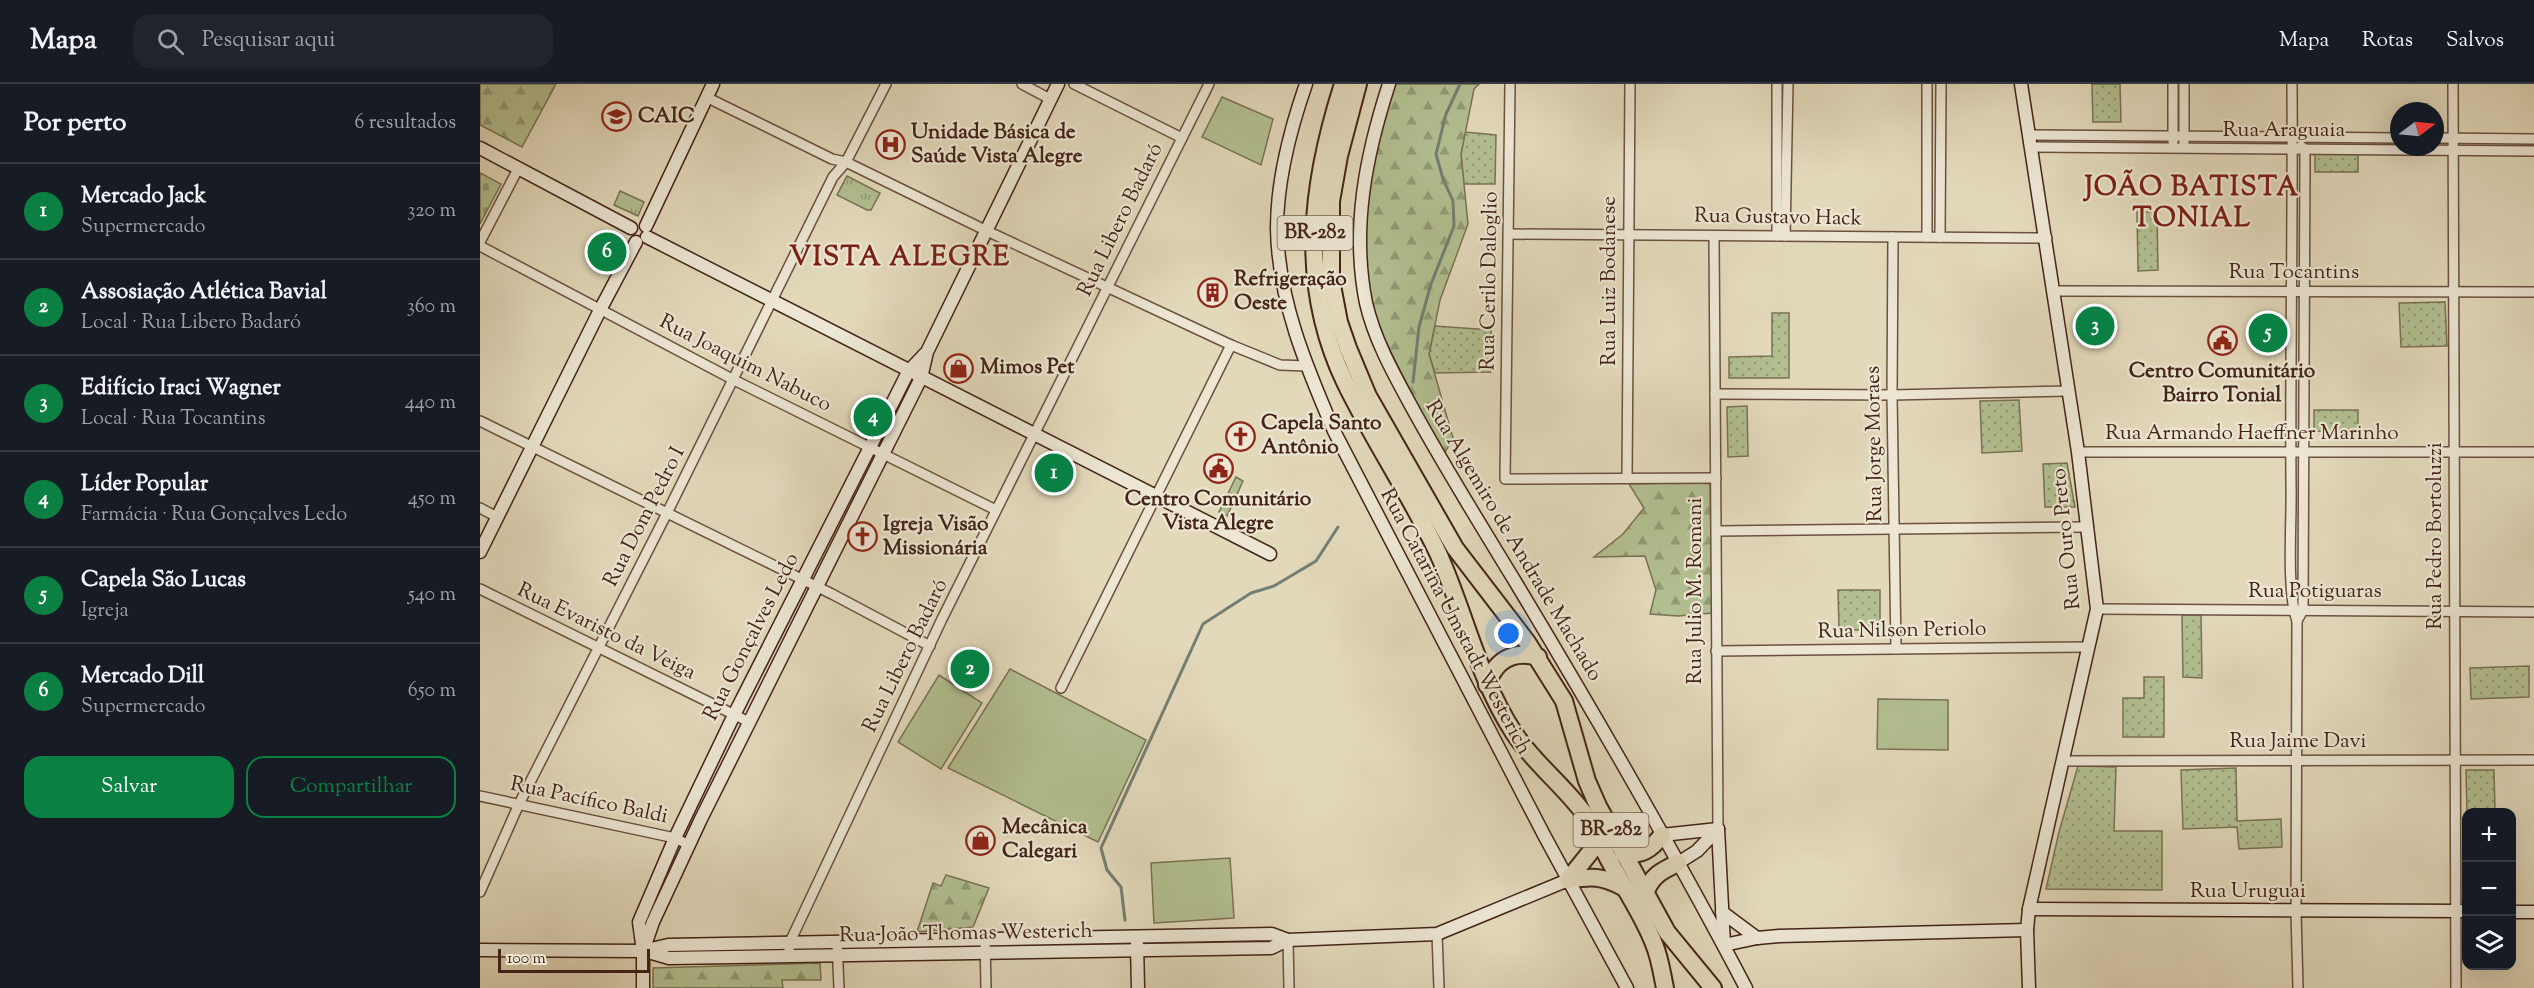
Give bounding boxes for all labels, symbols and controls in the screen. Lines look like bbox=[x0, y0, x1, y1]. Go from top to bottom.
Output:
search box bbox=[133, 14, 553, 68]
text: Mapa bbox=[30, 21, 97, 61]
icon: search bbox=[154, 25, 187, 58]
text: Pesquisar aqui bbox=[202, 25, 335, 57]
text: Mapa bbox=[2279, 26, 2329, 56]
text: Rotas bbox=[2362, 26, 2413, 56]
text: Salvos bbox=[2446, 26, 2504, 56]
school or university icon: CAIC bbox=[601, 101, 633, 133]
place label: CAIC bbox=[638, 102, 695, 132]
north arrow bbox=[2390, 102, 2444, 156]
text: Por perto bbox=[24, 105, 126, 142]
text: 6 resultados bbox=[355, 109, 456, 138]
street label: Rua Araguaia bbox=[2223, 116, 2345, 146]
place label: Unidade Básica de Saúde Vista Alegre bbox=[911, 118, 1083, 172]
hospital icon: Unidade Básica de Saúde Vista Alegre bbox=[874, 129, 906, 161]
street label: Rua Libero Badaró bbox=[1071, 138, 1171, 302]
district label: JOÃO BATISTA TONIAL bbox=[2082, 169, 2300, 239]
text: Mercado Jack bbox=[81, 181, 206, 213]
street label: Rua Cerilo Daloglio bbox=[1473, 191, 1507, 371]
street label: Rua Luiz Bodanese bbox=[1595, 196, 1625, 366]
text: 1 bbox=[40, 197, 47, 226]
text: 320 m bbox=[407, 197, 456, 226]
street label: Rua Gustavo Hack bbox=[1694, 202, 1863, 234]
text: Supermercado bbox=[81, 213, 206, 242]
road number: BR-282 bbox=[1278, 216, 1352, 250]
pin: 6 bbox=[588, 230, 626, 274]
district label: VISTA ALEGRE bbox=[789, 239, 1011, 278]
street label: Rua Tocantins bbox=[2229, 258, 2359, 288]
place label: Refrigeração Oeste bbox=[1234, 265, 1347, 319]
building icon: Refrigeração Oeste bbox=[1197, 276, 1229, 308]
text: Assosiação Atlética Bavial bbox=[81, 277, 327, 309]
text: 2 bbox=[39, 293, 48, 322]
text: 360 m bbox=[407, 293, 456, 322]
pin: 3 bbox=[2076, 304, 2114, 348]
street label: Rua Joaquim Nabuco bbox=[654, 308, 836, 420]
text: Local · Rua Libero Badaró bbox=[81, 309, 301, 338]
pin: 5 bbox=[2248, 310, 2288, 356]
public building icon: Centro Comunitário Bairro Tonial bbox=[2206, 325, 2238, 357]
shop icon: Mimos Pet bbox=[943, 352, 975, 384]
place label: Mimos Pet bbox=[980, 353, 1075, 383]
place label: Centro Comunitário Bairro Tonial bbox=[2129, 357, 2316, 411]
street label: Rua Jorge Moraes bbox=[1859, 366, 1891, 522]
text: Edifício Iraci Wagner bbox=[81, 373, 281, 405]
text: 3 bbox=[39, 389, 48, 418]
text: 440 m bbox=[405, 389, 456, 418]
pin: 4 bbox=[854, 394, 892, 440]
street label: Rua Algemiro de Andrade Machado bbox=[1417, 395, 1609, 687]
text: Local · Rua Tocantins bbox=[81, 405, 266, 434]
place label: Capela Santo Antônio bbox=[1261, 409, 1382, 463]
street label: Rua Armando Haeffner Marinho bbox=[2105, 419, 2399, 449]
church icon: Capela Santo Antônio bbox=[1224, 420, 1256, 452]
street label: Rua Dom Pedro I bbox=[597, 442, 693, 592]
street label: Rua Pedro Bortoluzzi bbox=[2421, 442, 2451, 630]
pin: 1 bbox=[1034, 450, 1074, 496]
public building icon: Centro Comunitário Vista Alegre bbox=[1202, 453, 1234, 485]
street label: Rua Ouro Preto bbox=[2045, 467, 2089, 611]
text: Líder Popular bbox=[81, 469, 208, 501]
street label: Rua Catarina Umstadt Westerich bbox=[1372, 483, 1538, 761]
text: 4 bbox=[38, 485, 49, 514]
text: 450 m bbox=[408, 485, 456, 514]
place label: Centro Comunitário Vista Alegre bbox=[1125, 485, 1312, 539]
street label: Rua Julio M. Romani bbox=[1681, 497, 1711, 685]
text: Farmácia · Rua Gonçalves Ledo bbox=[81, 501, 347, 530]
place label: Igreja Visão Missionária bbox=[883, 510, 989, 564]
church icon: Igreja Visão Missionária bbox=[846, 521, 878, 553]
street label: Rua Gonçalves Ledo bbox=[697, 548, 807, 726]
text: Capela São Lucas bbox=[81, 565, 246, 597]
street label: Rua Libero Badaró bbox=[856, 574, 956, 738]
street label: Rua Evaristo da Veiga bbox=[512, 576, 701, 688]
street label: Rua Potiguaras bbox=[2248, 577, 2382, 607]
text: 5 bbox=[40, 581, 47, 610]
text: 540 m bbox=[408, 581, 456, 610]
text: Igreja bbox=[81, 597, 129, 626]
street label: Rua Nilson Periolo bbox=[1817, 615, 1987, 647]
your location bbox=[1494, 619, 1523, 648]
pin: 2 bbox=[950, 646, 990, 692]
text: Mercado Dill bbox=[81, 661, 204, 693]
text: 6 bbox=[39, 677, 48, 706]
text: 650 m bbox=[408, 677, 456, 706]
text: Supermercado bbox=[81, 693, 206, 722]
street label: Rua Jaime Davi bbox=[2230, 727, 2366, 757]
button: Salvar bbox=[24, 756, 234, 818]
button: Compartilhar bbox=[246, 756, 456, 818]
street label: Rua Pacífico Baldi bbox=[507, 770, 671, 832]
map controls bbox=[2462, 808, 2516, 970]
button: + bbox=[2462, 808, 2516, 862]
place label: Mecânica Calegari bbox=[1002, 813, 1088, 867]
road number: BR-282 bbox=[1574, 813, 1648, 847]
shop icon: Mecânica Calegari bbox=[965, 824, 997, 856]
button: − bbox=[2462, 862, 2516, 916]
street label: Rua Uruguai bbox=[2190, 877, 2306, 907]
button: layers bbox=[2462, 916, 2516, 970]
street label: Rua João Thomas Westerich bbox=[839, 917, 1093, 951]
scale bar bbox=[498, 946, 650, 974]
text: 100 m bbox=[507, 948, 546, 971]

